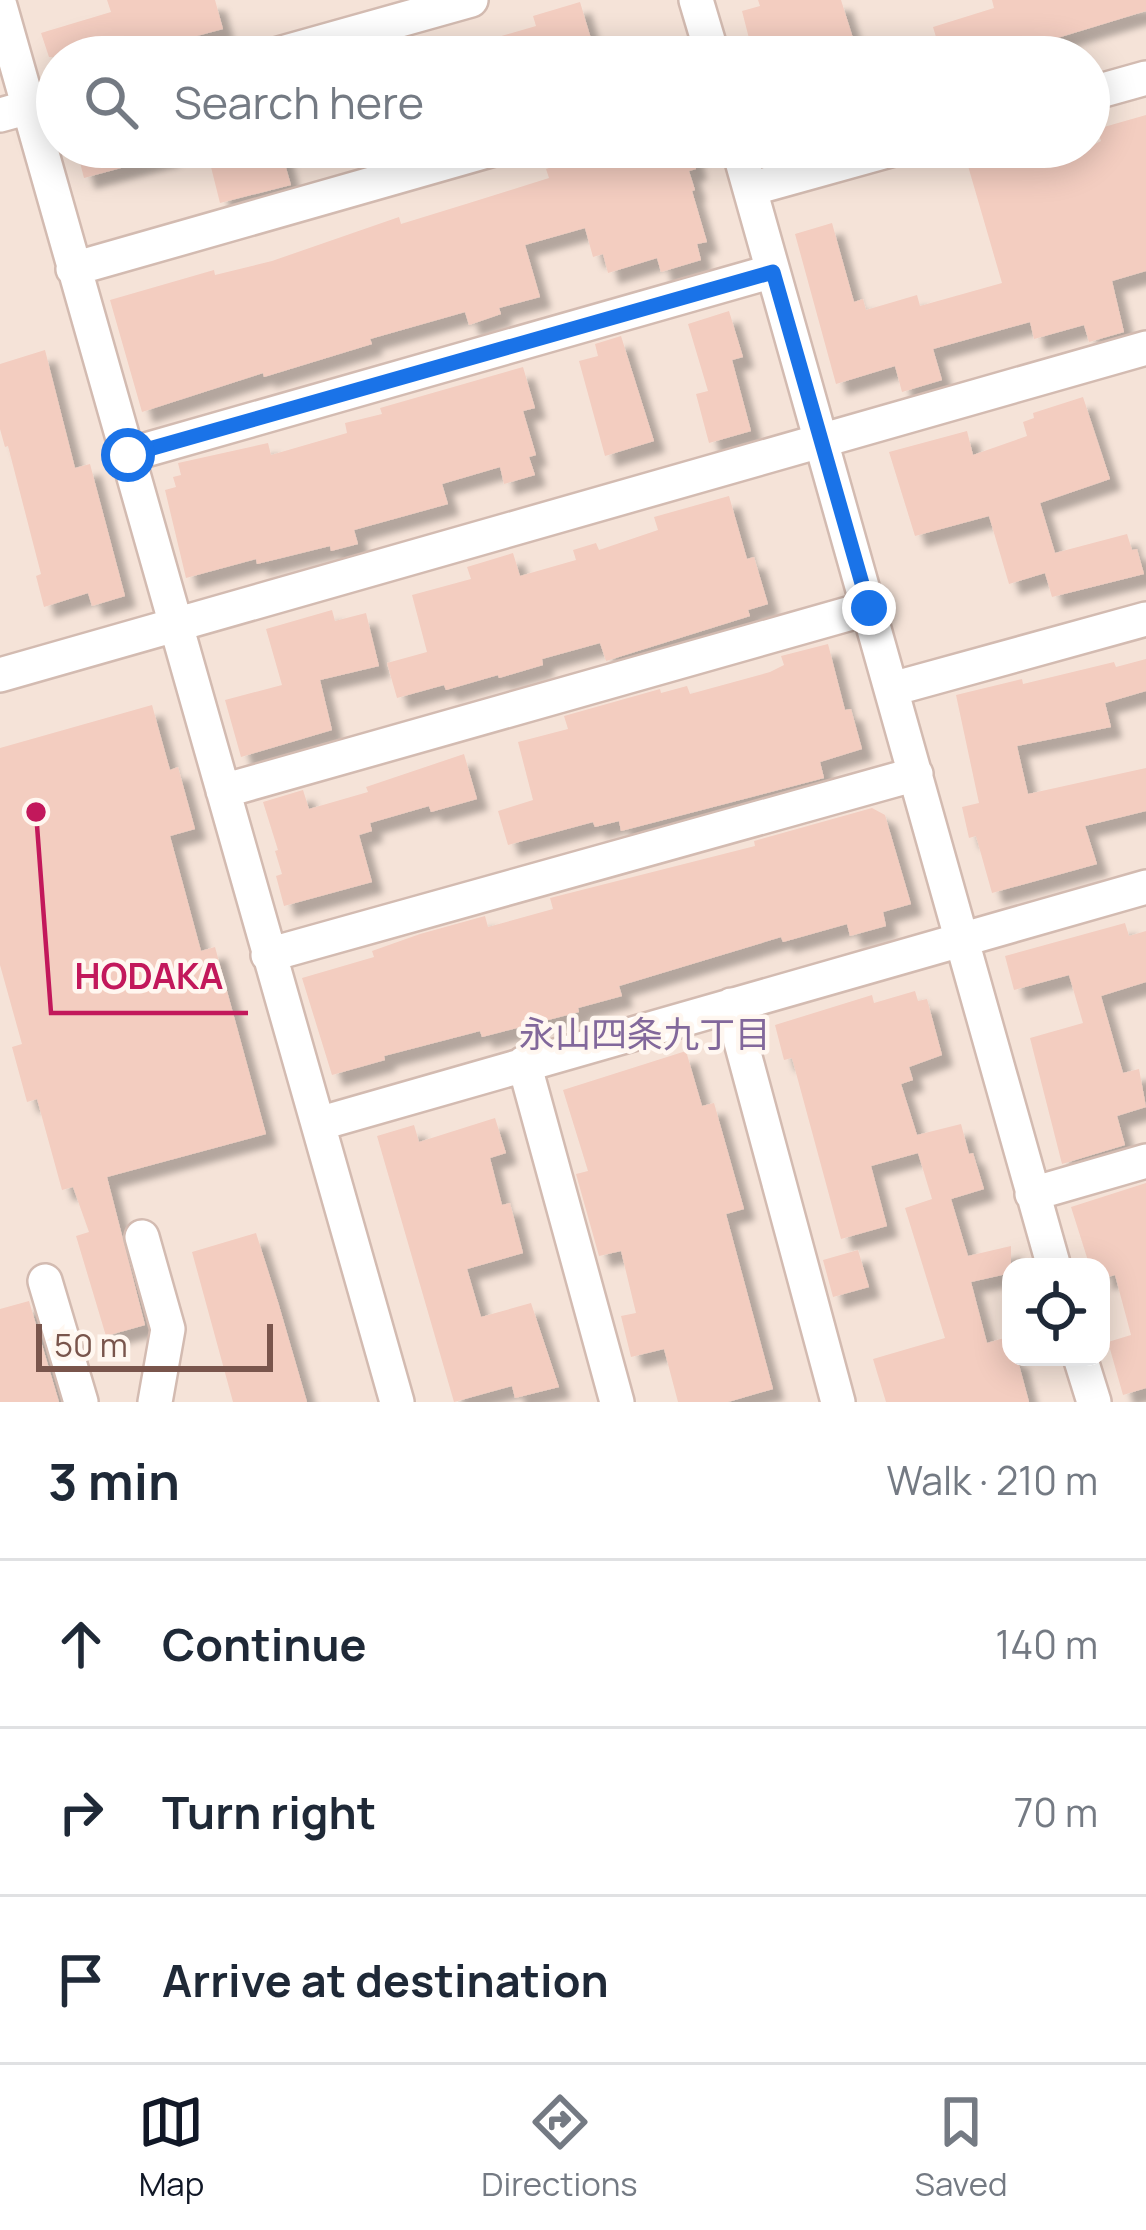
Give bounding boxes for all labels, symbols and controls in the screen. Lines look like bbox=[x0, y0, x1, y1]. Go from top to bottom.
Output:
search box bbox=[36, 36, 1110, 168]
icon: search bbox=[78, 69, 144, 135]
text: Search here bbox=[174, 71, 424, 133]
route start bbox=[101, 428, 155, 482]
route end bbox=[842, 581, 896, 635]
callout: HODAKA bbox=[51, 941, 248, 1013]
text: HODAKA bbox=[74, 951, 224, 1000]
district label: 永山四条九丁目 bbox=[519, 1009, 771, 1058]
map controls bbox=[1002, 1258, 1110, 1366]
button: locate bbox=[1002, 1258, 1110, 1366]
scale bar bbox=[36, 1318, 273, 1371]
text: 50 m bbox=[54, 1322, 128, 1367]
text: 3 min bbox=[48, 1446, 180, 1515]
text: Walk · 210 m bbox=[887, 1453, 1098, 1507]
icon: ahead bbox=[48, 1611, 114, 1677]
text: Continue bbox=[162, 1613, 367, 1675]
text: 140 m bbox=[995, 1617, 1098, 1671]
icon: right bbox=[48, 1779, 114, 1845]
text: Turn right bbox=[162, 1781, 376, 1843]
text: 70 m bbox=[1014, 1785, 1098, 1839]
icon: arrive bbox=[48, 1947, 114, 2013]
text: Arrive at destination bbox=[162, 1949, 609, 2011]
tab: Map bbox=[138, 2089, 204, 2206]
tab: Directions bbox=[481, 2089, 638, 2206]
tab: Saved bbox=[915, 2089, 1008, 2206]

